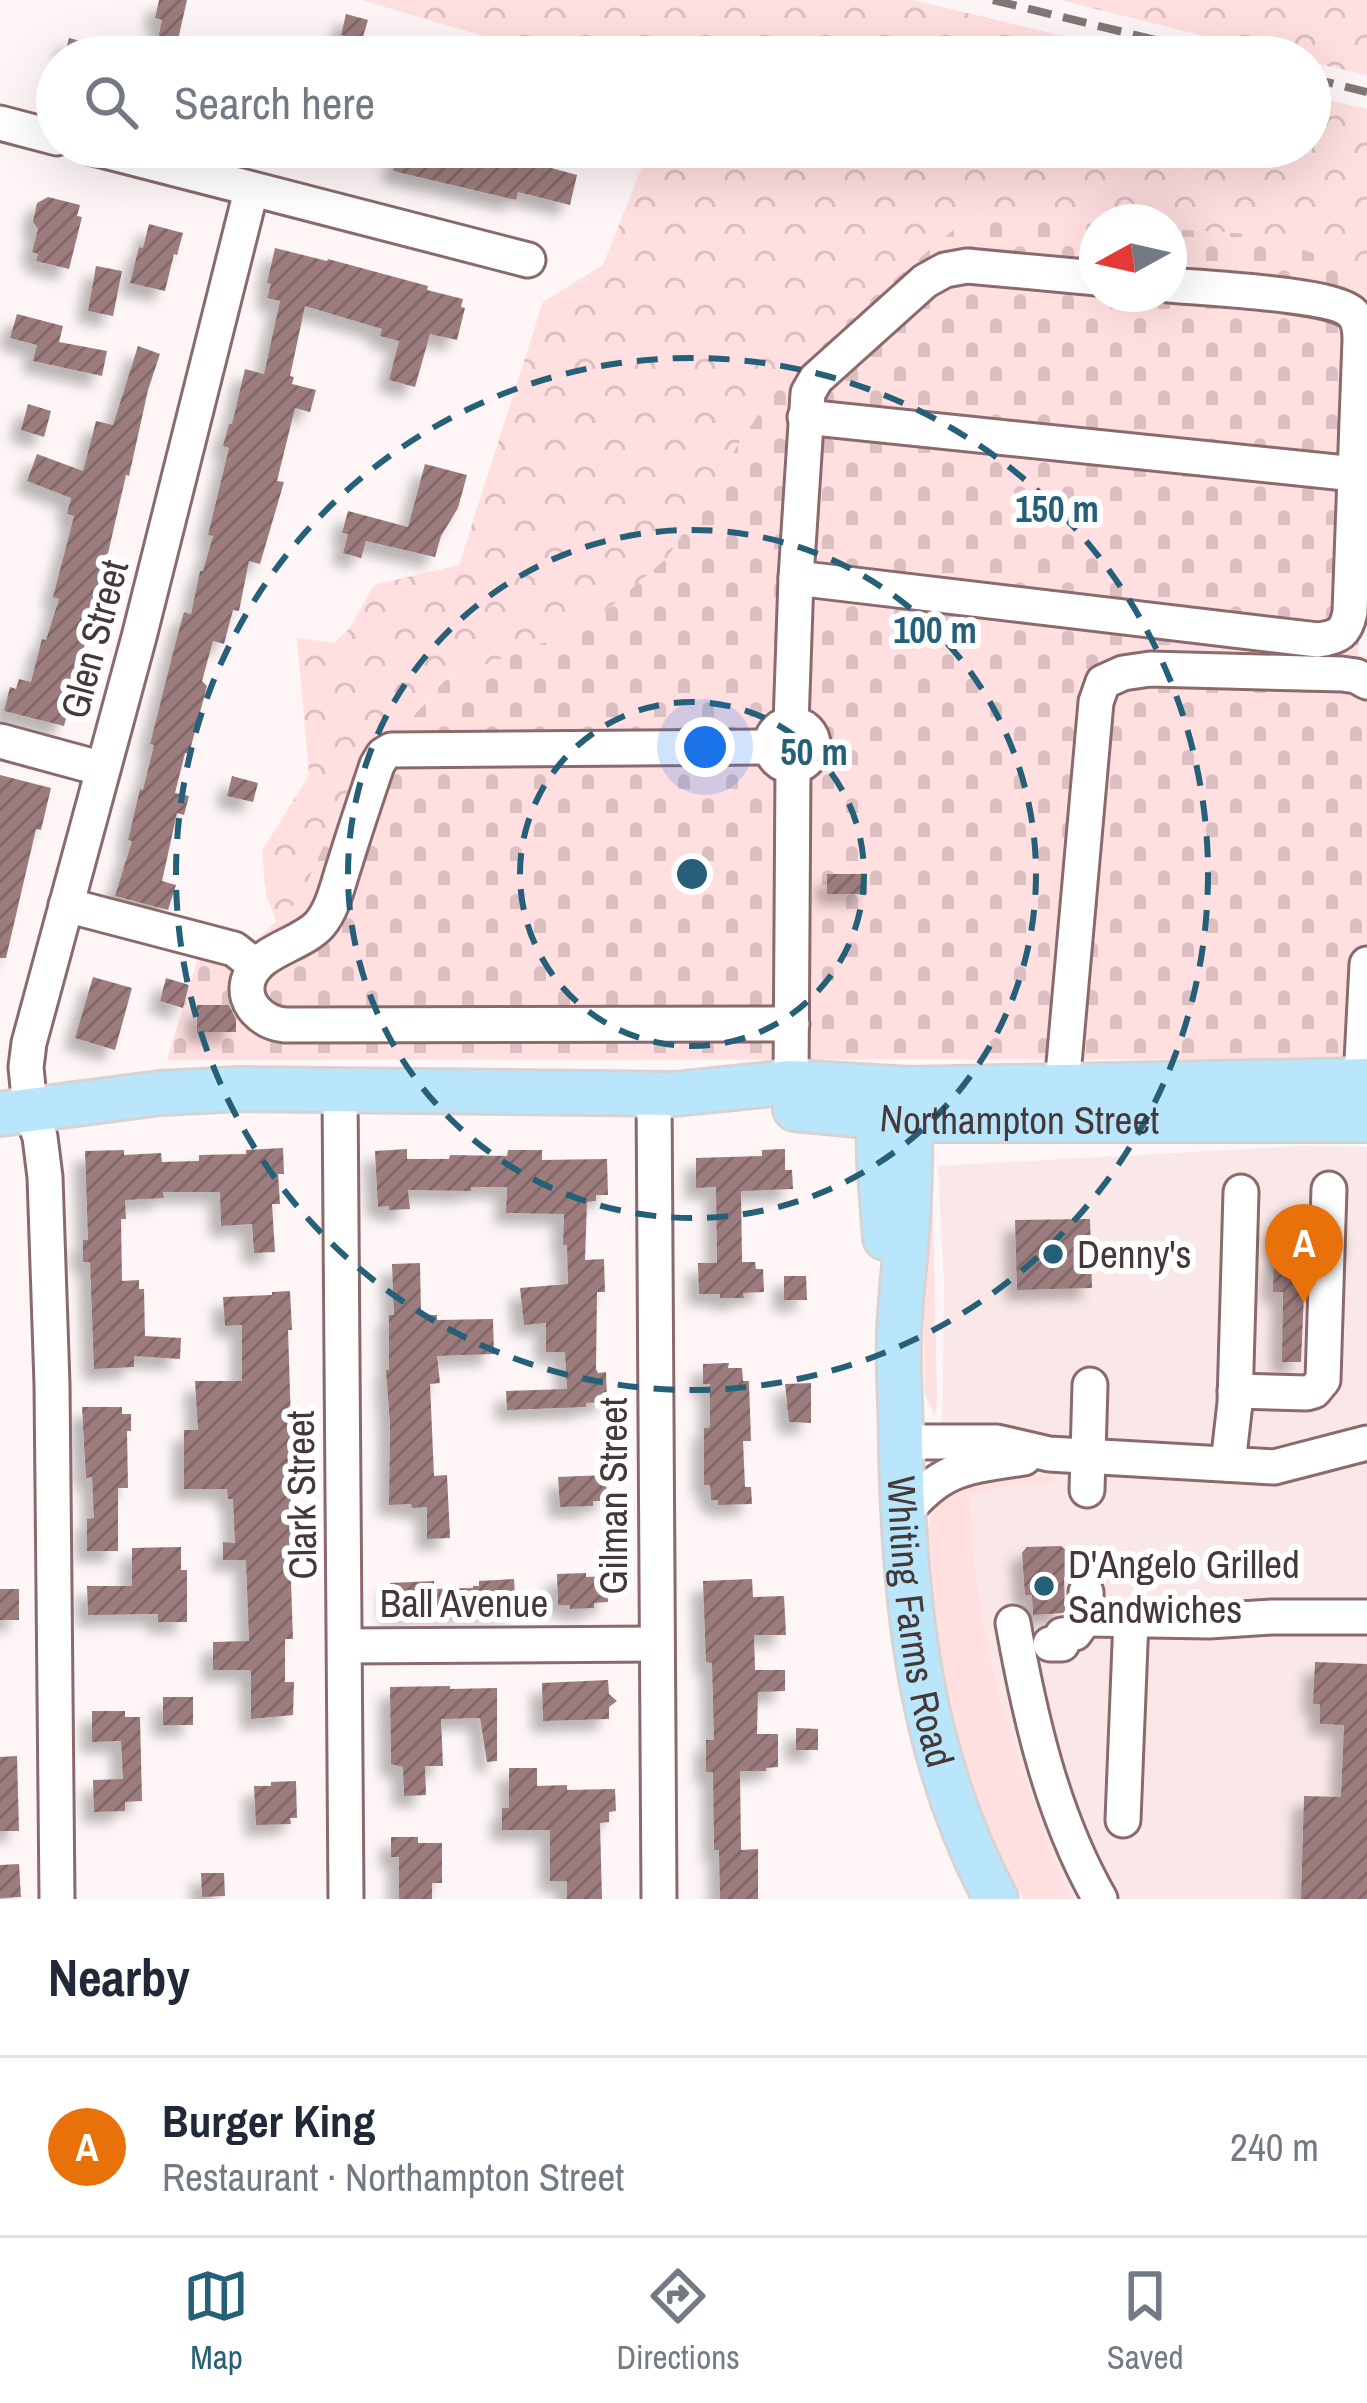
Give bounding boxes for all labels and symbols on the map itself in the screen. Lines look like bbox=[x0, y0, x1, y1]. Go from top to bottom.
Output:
north arrow bbox=[1079, 204, 1187, 312]
text: 150 m bbox=[1015, 485, 1099, 533]
street label: Glen Street bbox=[48, 554, 140, 724]
text: 100 m bbox=[893, 606, 977, 654]
your location bbox=[675, 717, 735, 777]
text: 50 m bbox=[780, 728, 848, 776]
centre of rings bbox=[671, 853, 713, 895]
street label: Northampton Street bbox=[877, 1091, 1159, 1146]
pin: A bbox=[1265, 1204, 1343, 1303]
place label: Denny's bbox=[1077, 1228, 1192, 1280]
marker: Denny's bbox=[1040, 1241, 1066, 1267]
street label: Gilman Street bbox=[587, 1397, 639, 1595]
street label: Clark Street bbox=[274, 1410, 328, 1580]
street label: Whiting Farms Road bbox=[876, 1475, 967, 1773]
place label: D'Angelo Grilled Sandwiches bbox=[1068, 1538, 1300, 1635]
marker: D'Angelo Grilled Sandwiches bbox=[1031, 1573, 1057, 1599]
street label: Ball Avenue bbox=[380, 1577, 548, 1629]

